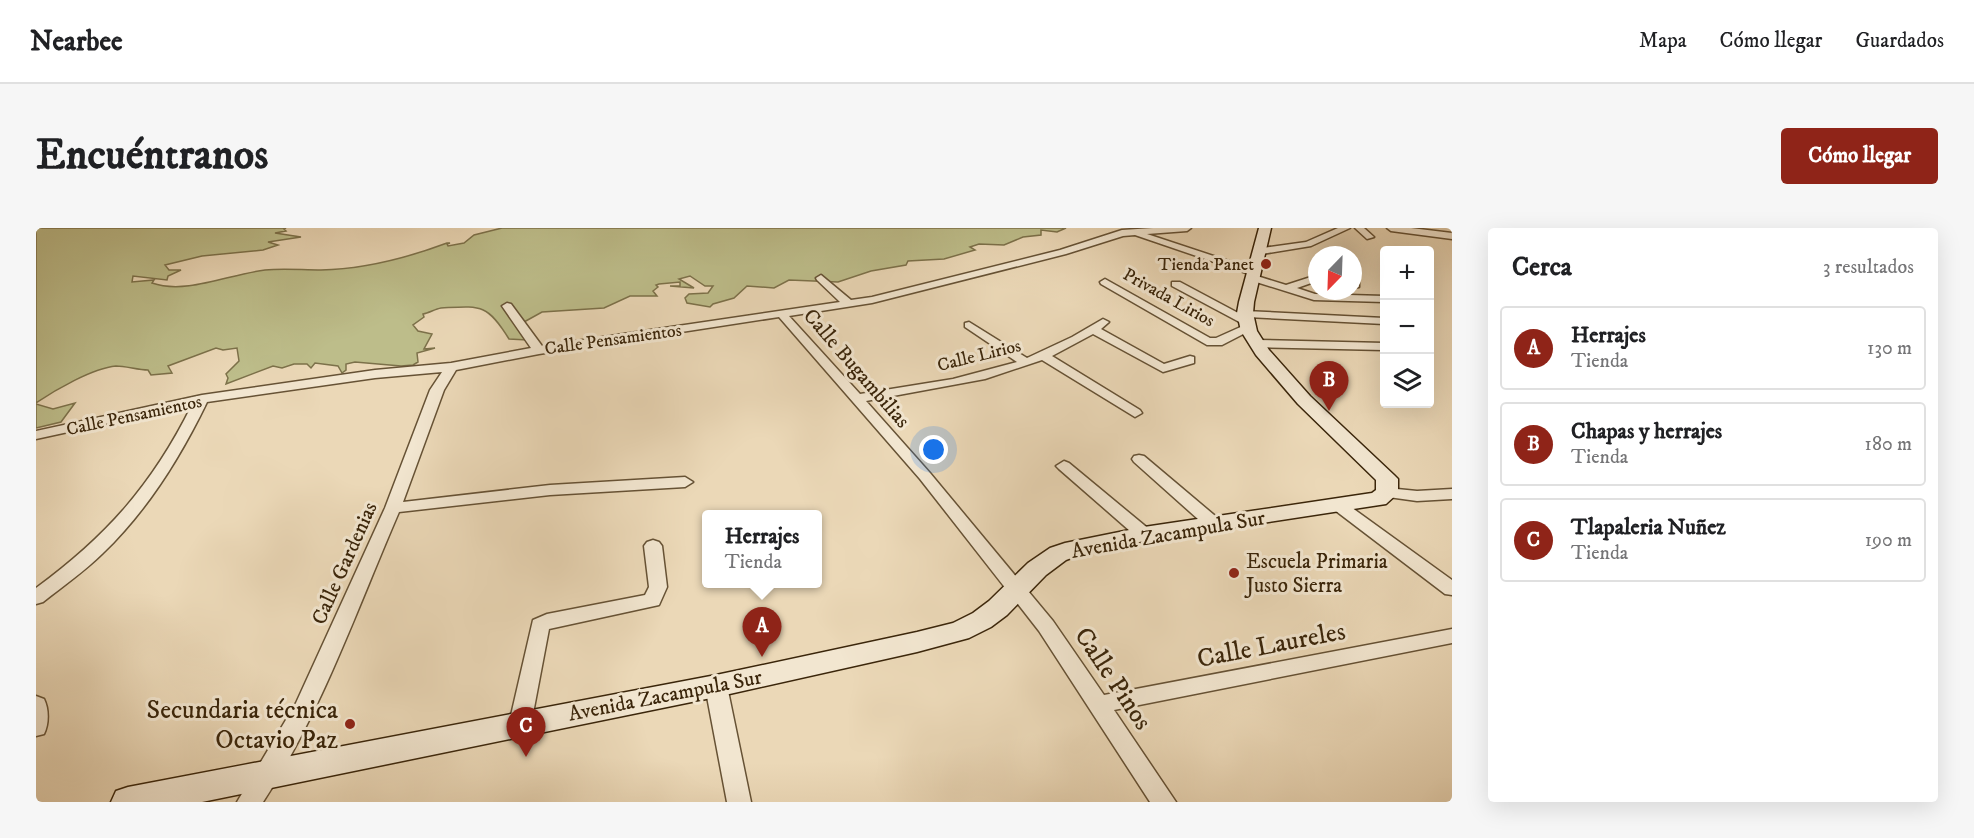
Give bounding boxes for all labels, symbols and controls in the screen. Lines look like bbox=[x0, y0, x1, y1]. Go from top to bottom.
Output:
text: Nearbee bbox=[30, 24, 123, 59]
text: Mapa bbox=[1639, 28, 1687, 54]
text: Cómo llegar bbox=[1720, 28, 1822, 54]
text: Guardados bbox=[1855, 28, 1944, 54]
button: Cómo llegar bbox=[1781, 128, 1938, 184]
text: Encuéntranos bbox=[36, 130, 268, 182]
north arrow bbox=[1308, 246, 1362, 300]
map controls bbox=[1380, 246, 1434, 408]
button: + bbox=[1380, 246, 1434, 300]
text: Cerca bbox=[1512, 251, 1572, 284]
place label: Tienda Panet bbox=[1158, 254, 1254, 276]
text: 3 resultados bbox=[1823, 255, 1914, 280]
marker: Tienda Panet bbox=[1259, 257, 1273, 271]
street label: Privada Lirios bbox=[1119, 264, 1218, 332]
button: − bbox=[1380, 300, 1434, 354]
street label: Calle Bugambilias bbox=[797, 304, 915, 434]
street label: Calle Pensamientos bbox=[543, 320, 683, 360]
text: Herrajes bbox=[1571, 322, 1646, 349]
street label: Calle Lirios bbox=[935, 335, 1023, 377]
text: A bbox=[1527, 336, 1540, 361]
text: 130 m bbox=[1867, 336, 1912, 361]
text: Tienda bbox=[1571, 349, 1628, 374]
button: layers bbox=[1380, 354, 1434, 408]
pin: B bbox=[1310, 362, 1348, 411]
street label: Calle Pensamientos bbox=[64, 391, 204, 441]
text: Chapas y herrajes bbox=[1571, 418, 1722, 445]
text: B bbox=[1527, 432, 1540, 457]
text: 180 m bbox=[1865, 432, 1912, 457]
your location bbox=[919, 435, 948, 464]
text: Tienda bbox=[1571, 445, 1628, 470]
street label: Calle Gardenias bbox=[306, 498, 384, 629]
street label: Avenida Zacampula Sur bbox=[1069, 505, 1267, 565]
popup bbox=[702, 510, 822, 588]
text: Tlapaleria Nuñez bbox=[1571, 514, 1726, 541]
text: Herrajes bbox=[725, 523, 799, 550]
text: C bbox=[1527, 528, 1540, 553]
text: 190 m bbox=[1865, 528, 1912, 553]
text: Tienda bbox=[1571, 541, 1628, 566]
place label: Escuela Primaria Justo Sierra bbox=[1244, 549, 1388, 599]
text: Tienda bbox=[725, 550, 782, 575]
marker: Escuela Primaria Justo Sierra bbox=[1227, 566, 1241, 580]
pin: A bbox=[742, 608, 782, 657]
street label: Calle Laureles bbox=[1194, 615, 1348, 676]
street label: Calle Pinos bbox=[1066, 621, 1159, 736]
street label: Avenida Zacampula Sur bbox=[566, 664, 764, 728]
place label: Secundaria técnica Octavio Paz bbox=[147, 694, 338, 757]
pin: C bbox=[506, 708, 546, 757]
marker: Secundaria técnica Octavio Paz bbox=[343, 717, 357, 731]

